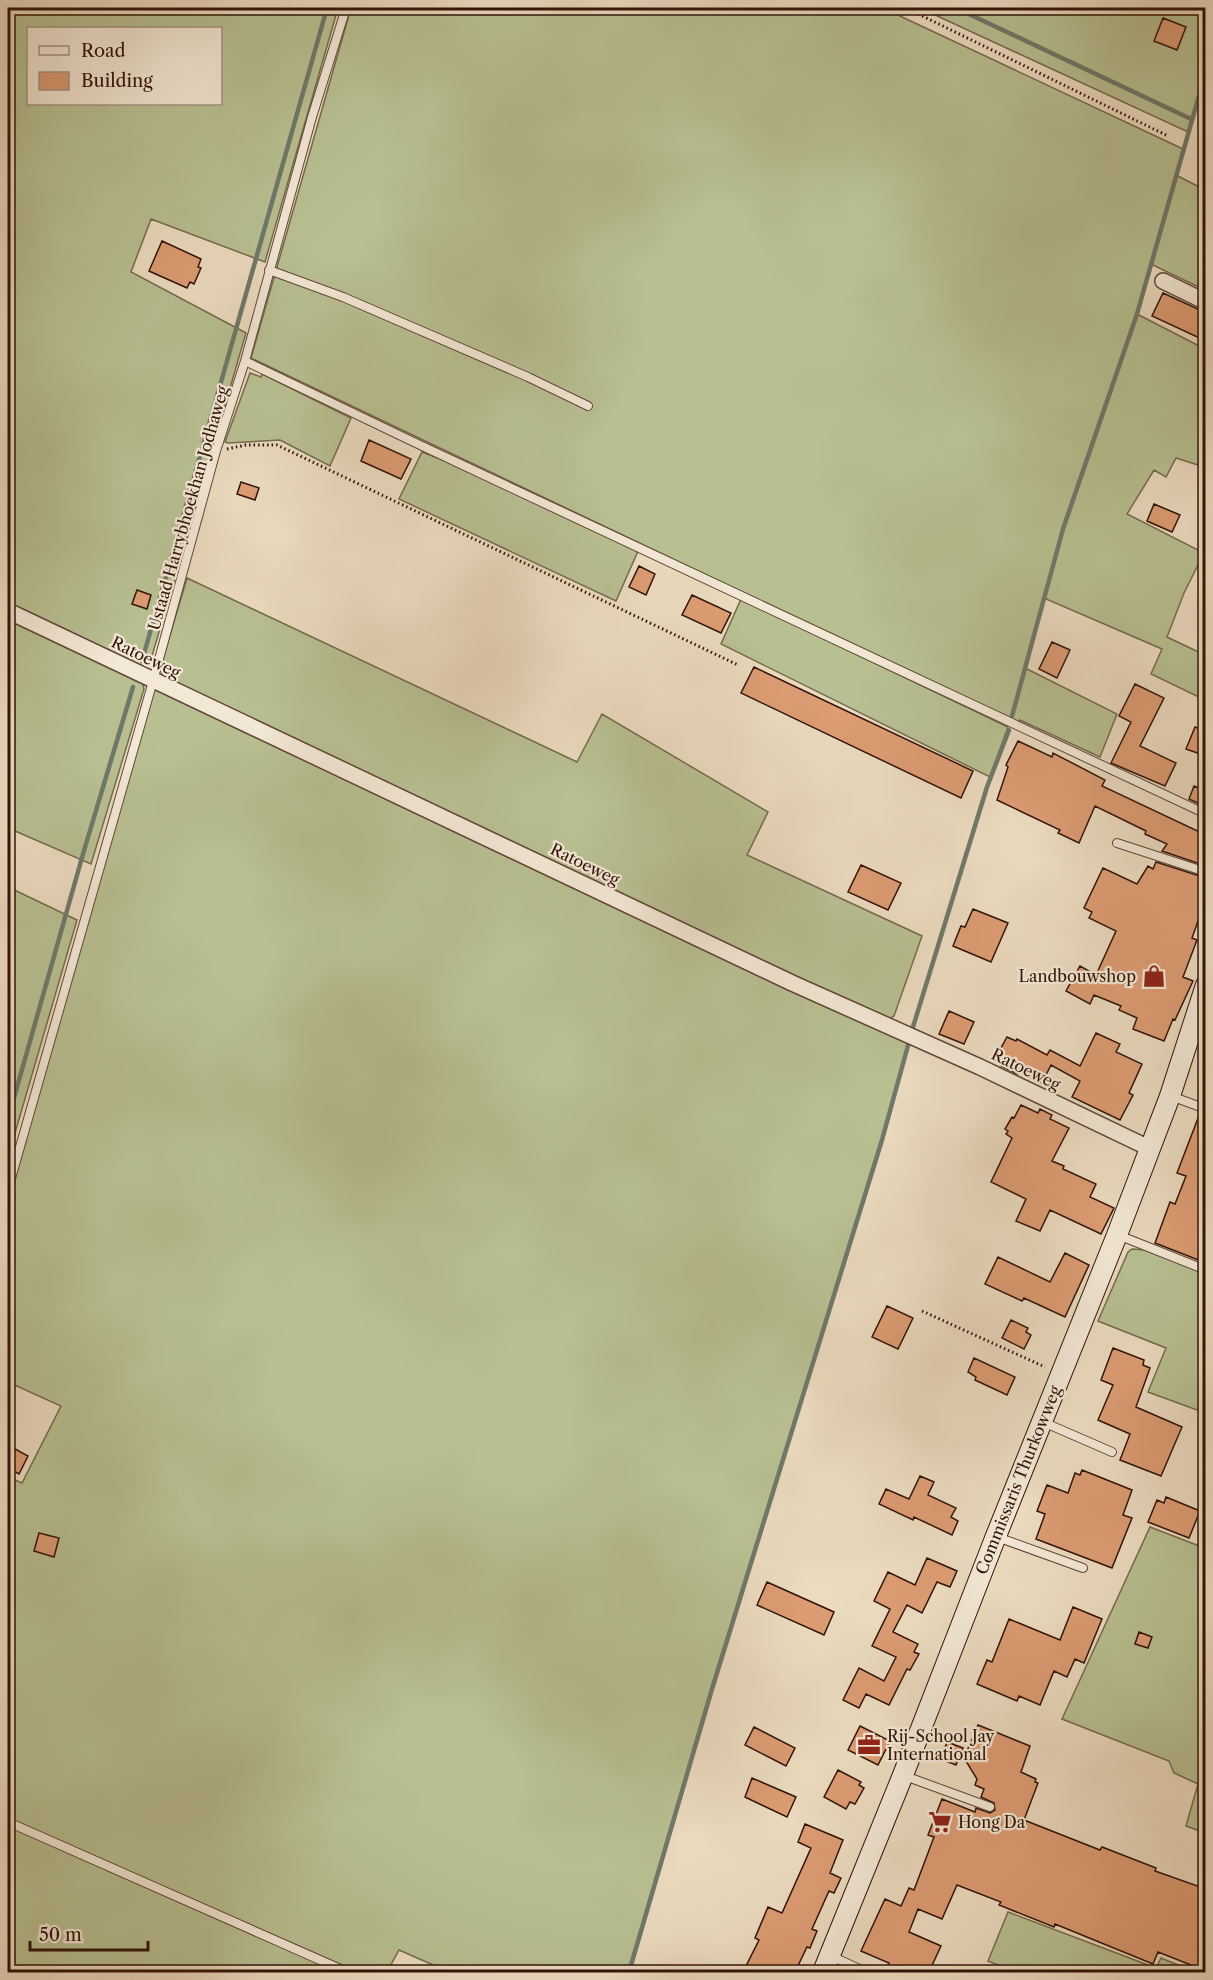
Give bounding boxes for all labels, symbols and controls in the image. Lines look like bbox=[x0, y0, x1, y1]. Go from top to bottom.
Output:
legend bbox=[27, 27, 222, 105]
text: Road bbox=[81, 40, 126, 62]
text: Building bbox=[81, 70, 153, 92]
street label: Ustaad Harrybhoekhan Jodhaweg bbox=[143, 383, 233, 633]
street label: Ratoeweg bbox=[108, 632, 184, 683]
street label: Ratoeweg bbox=[547, 839, 623, 890]
shop icon: Landbouwshop bbox=[1141, 963, 1167, 989]
place label: Landbouwshop bbox=[1019, 966, 1136, 986]
street label: Ratoeweg bbox=[988, 1044, 1064, 1095]
street label: Commissaris Thurkowweg bbox=[971, 1382, 1065, 1577]
place label: Rij-School Jay International bbox=[887, 1726, 996, 1764]
office icon: Rij-School Jay International bbox=[856, 1732, 882, 1758]
supermarket icon: Hong Da bbox=[927, 1809, 953, 1835]
place label: Hong Da bbox=[958, 1812, 1026, 1832]
scale bar bbox=[30, 1914, 148, 1952]
text: 50 m bbox=[39, 1924, 82, 1946]

